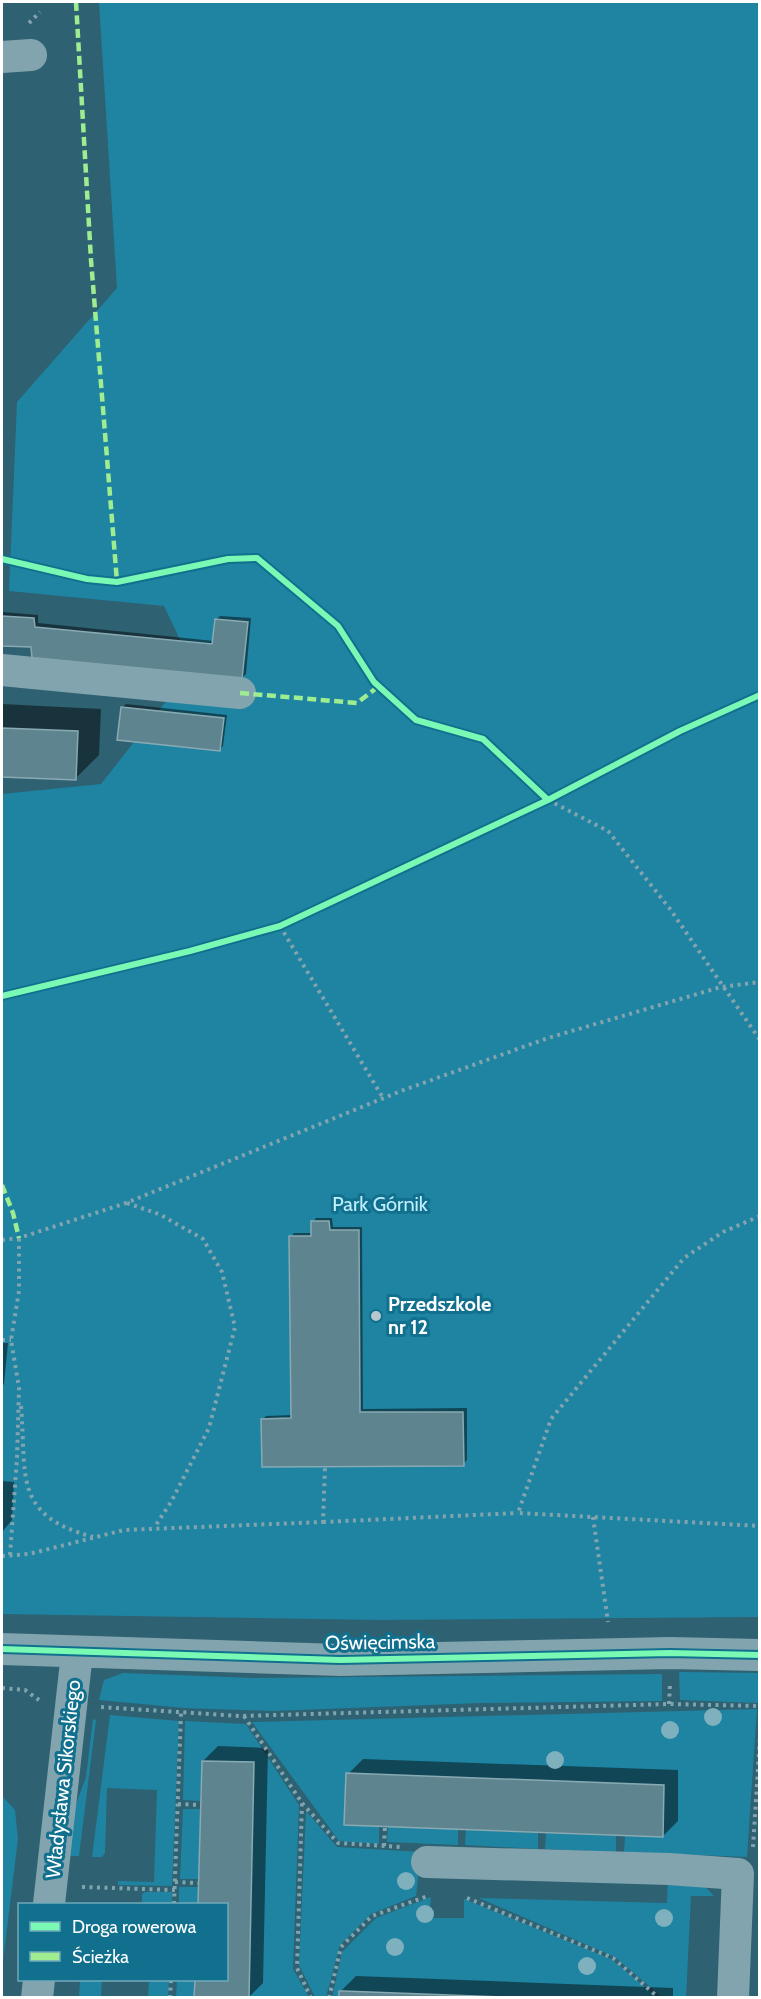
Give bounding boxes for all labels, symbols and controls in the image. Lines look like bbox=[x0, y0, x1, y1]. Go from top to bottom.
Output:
park label: Park Górnik bbox=[332, 1192, 428, 1216]
place label: Przedszkole nr 12 bbox=[388, 1292, 491, 1339]
marker: Przedszkole nr 12 bbox=[369, 1309, 383, 1323]
street label: Oświęcimska bbox=[325, 1629, 436, 1655]
street label: Władysława Sikorskiego bbox=[41, 1679, 85, 1879]
legend bbox=[18, 1903, 228, 1981]
text: Droga rowerowa bbox=[72, 1916, 197, 1938]
text: Ścieżka bbox=[72, 1946, 129, 1968]

